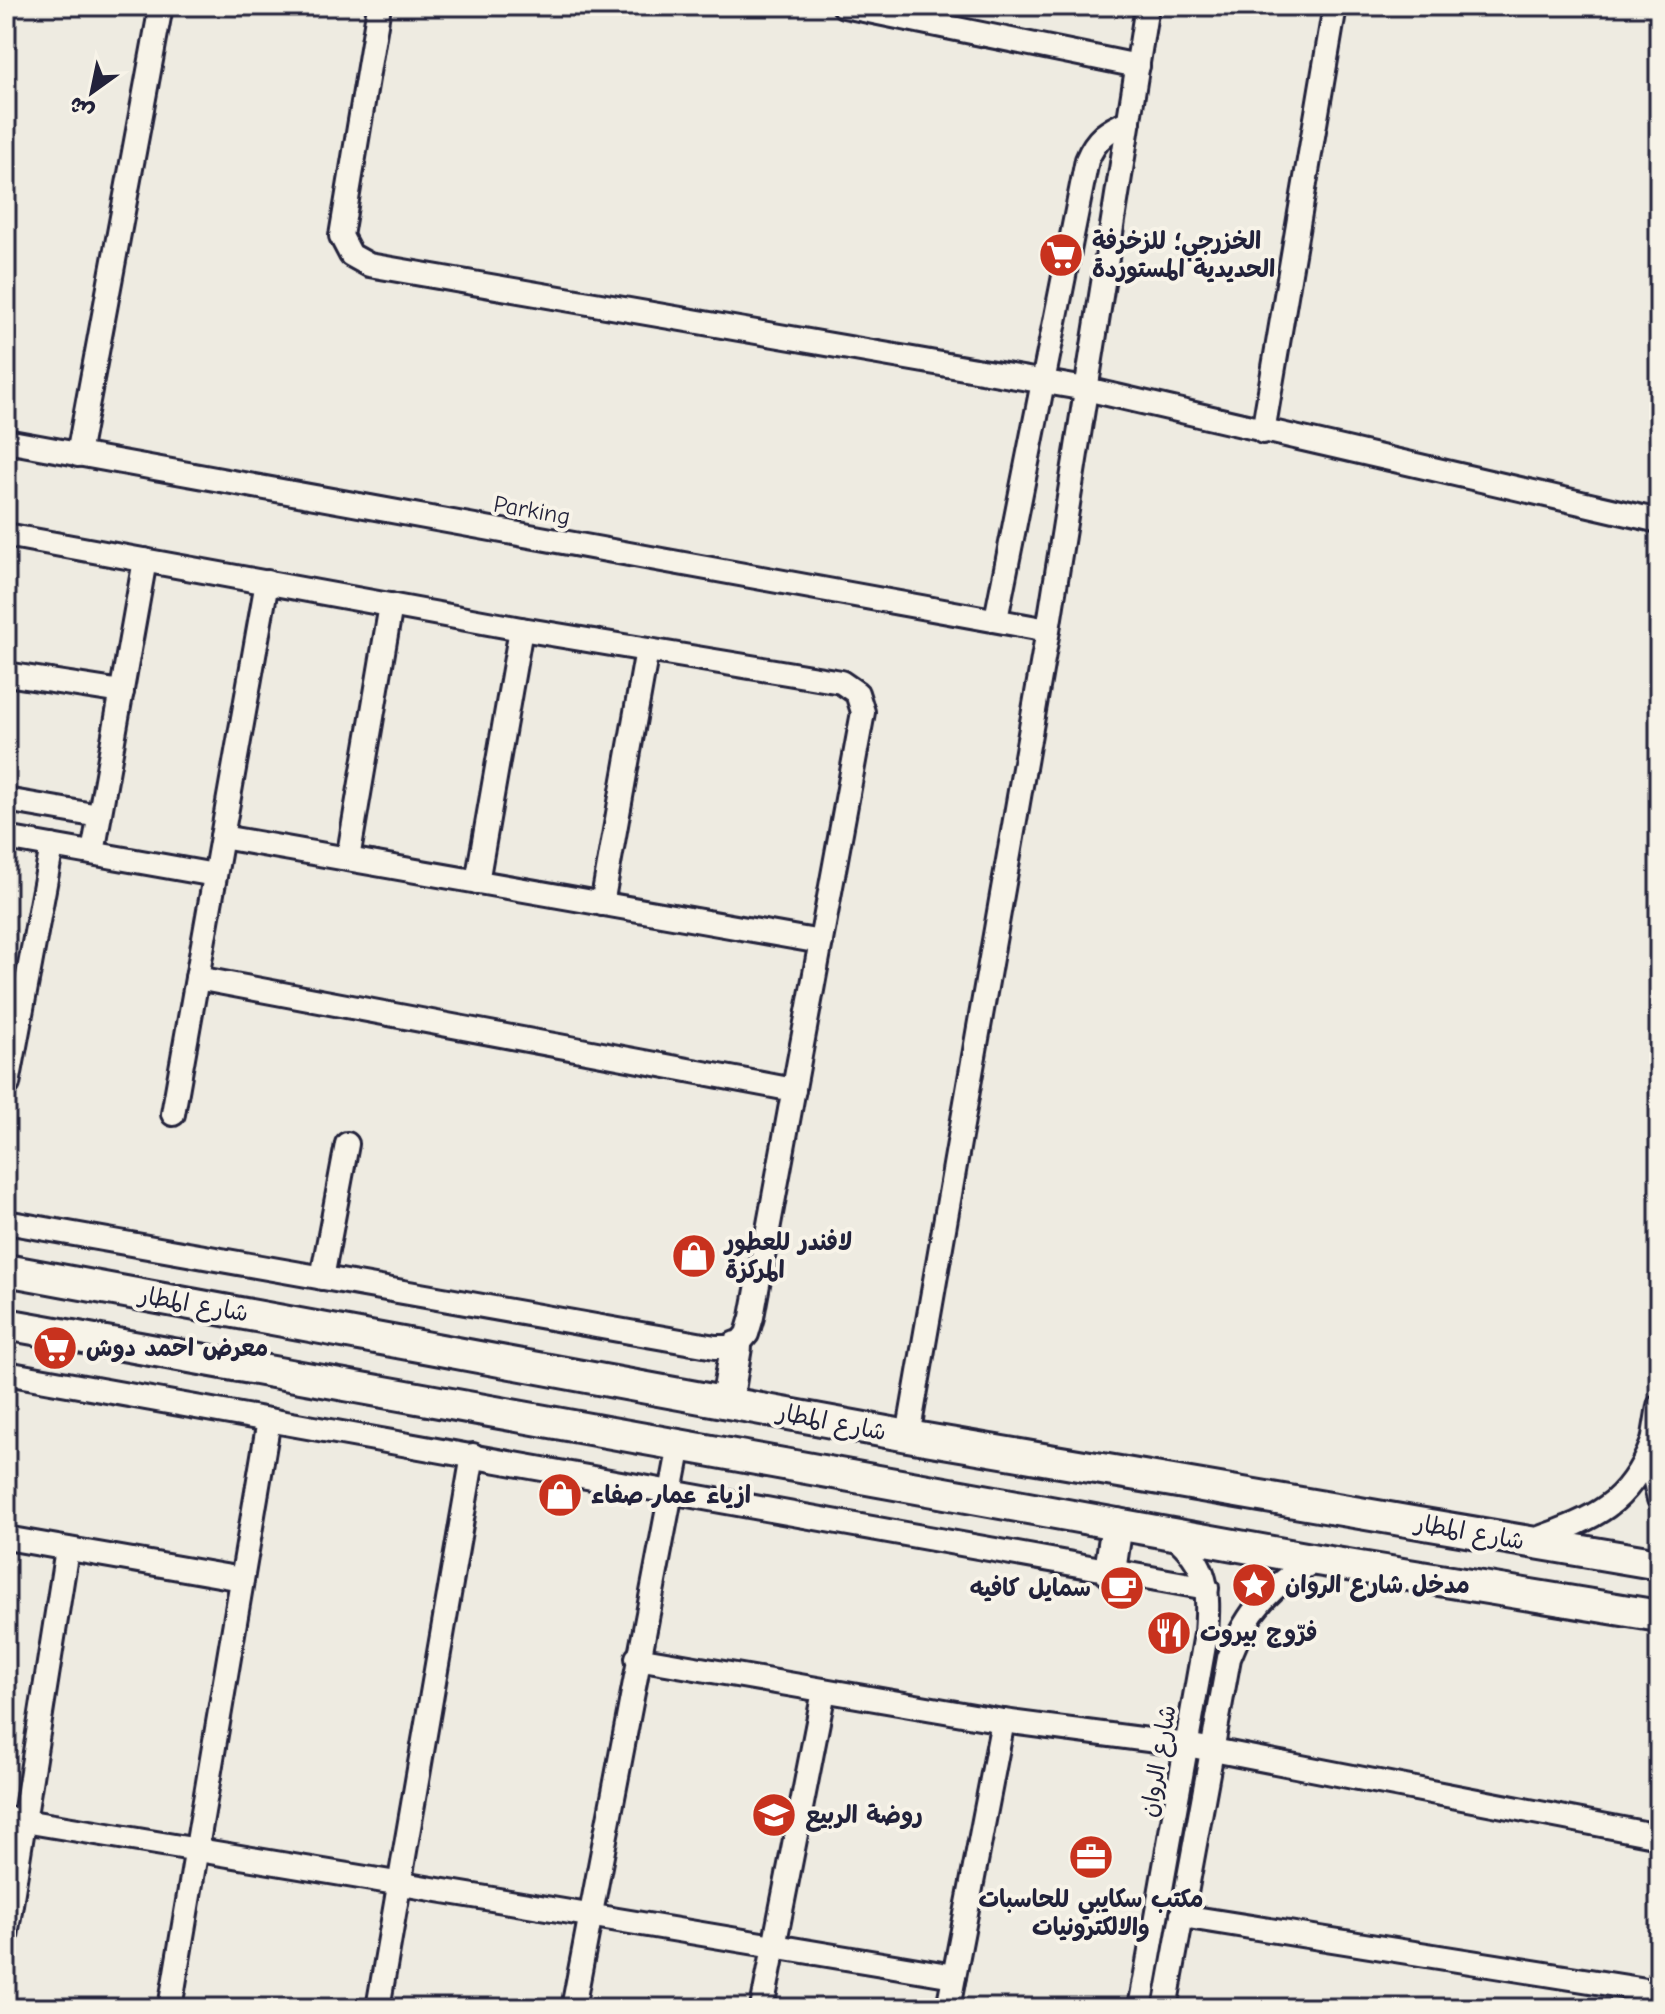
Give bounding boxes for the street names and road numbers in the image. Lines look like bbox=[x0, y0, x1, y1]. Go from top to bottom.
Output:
street label: Parking bbox=[491, 489, 573, 531]
street label: شارع المطار bbox=[135, 1280, 251, 1330]
street label: شارع المطار bbox=[773, 1397, 889, 1449]
street label: شارع المطار bbox=[1411, 1508, 1527, 1558]
street label: شارع الروان bbox=[1134, 1703, 1185, 1820]

